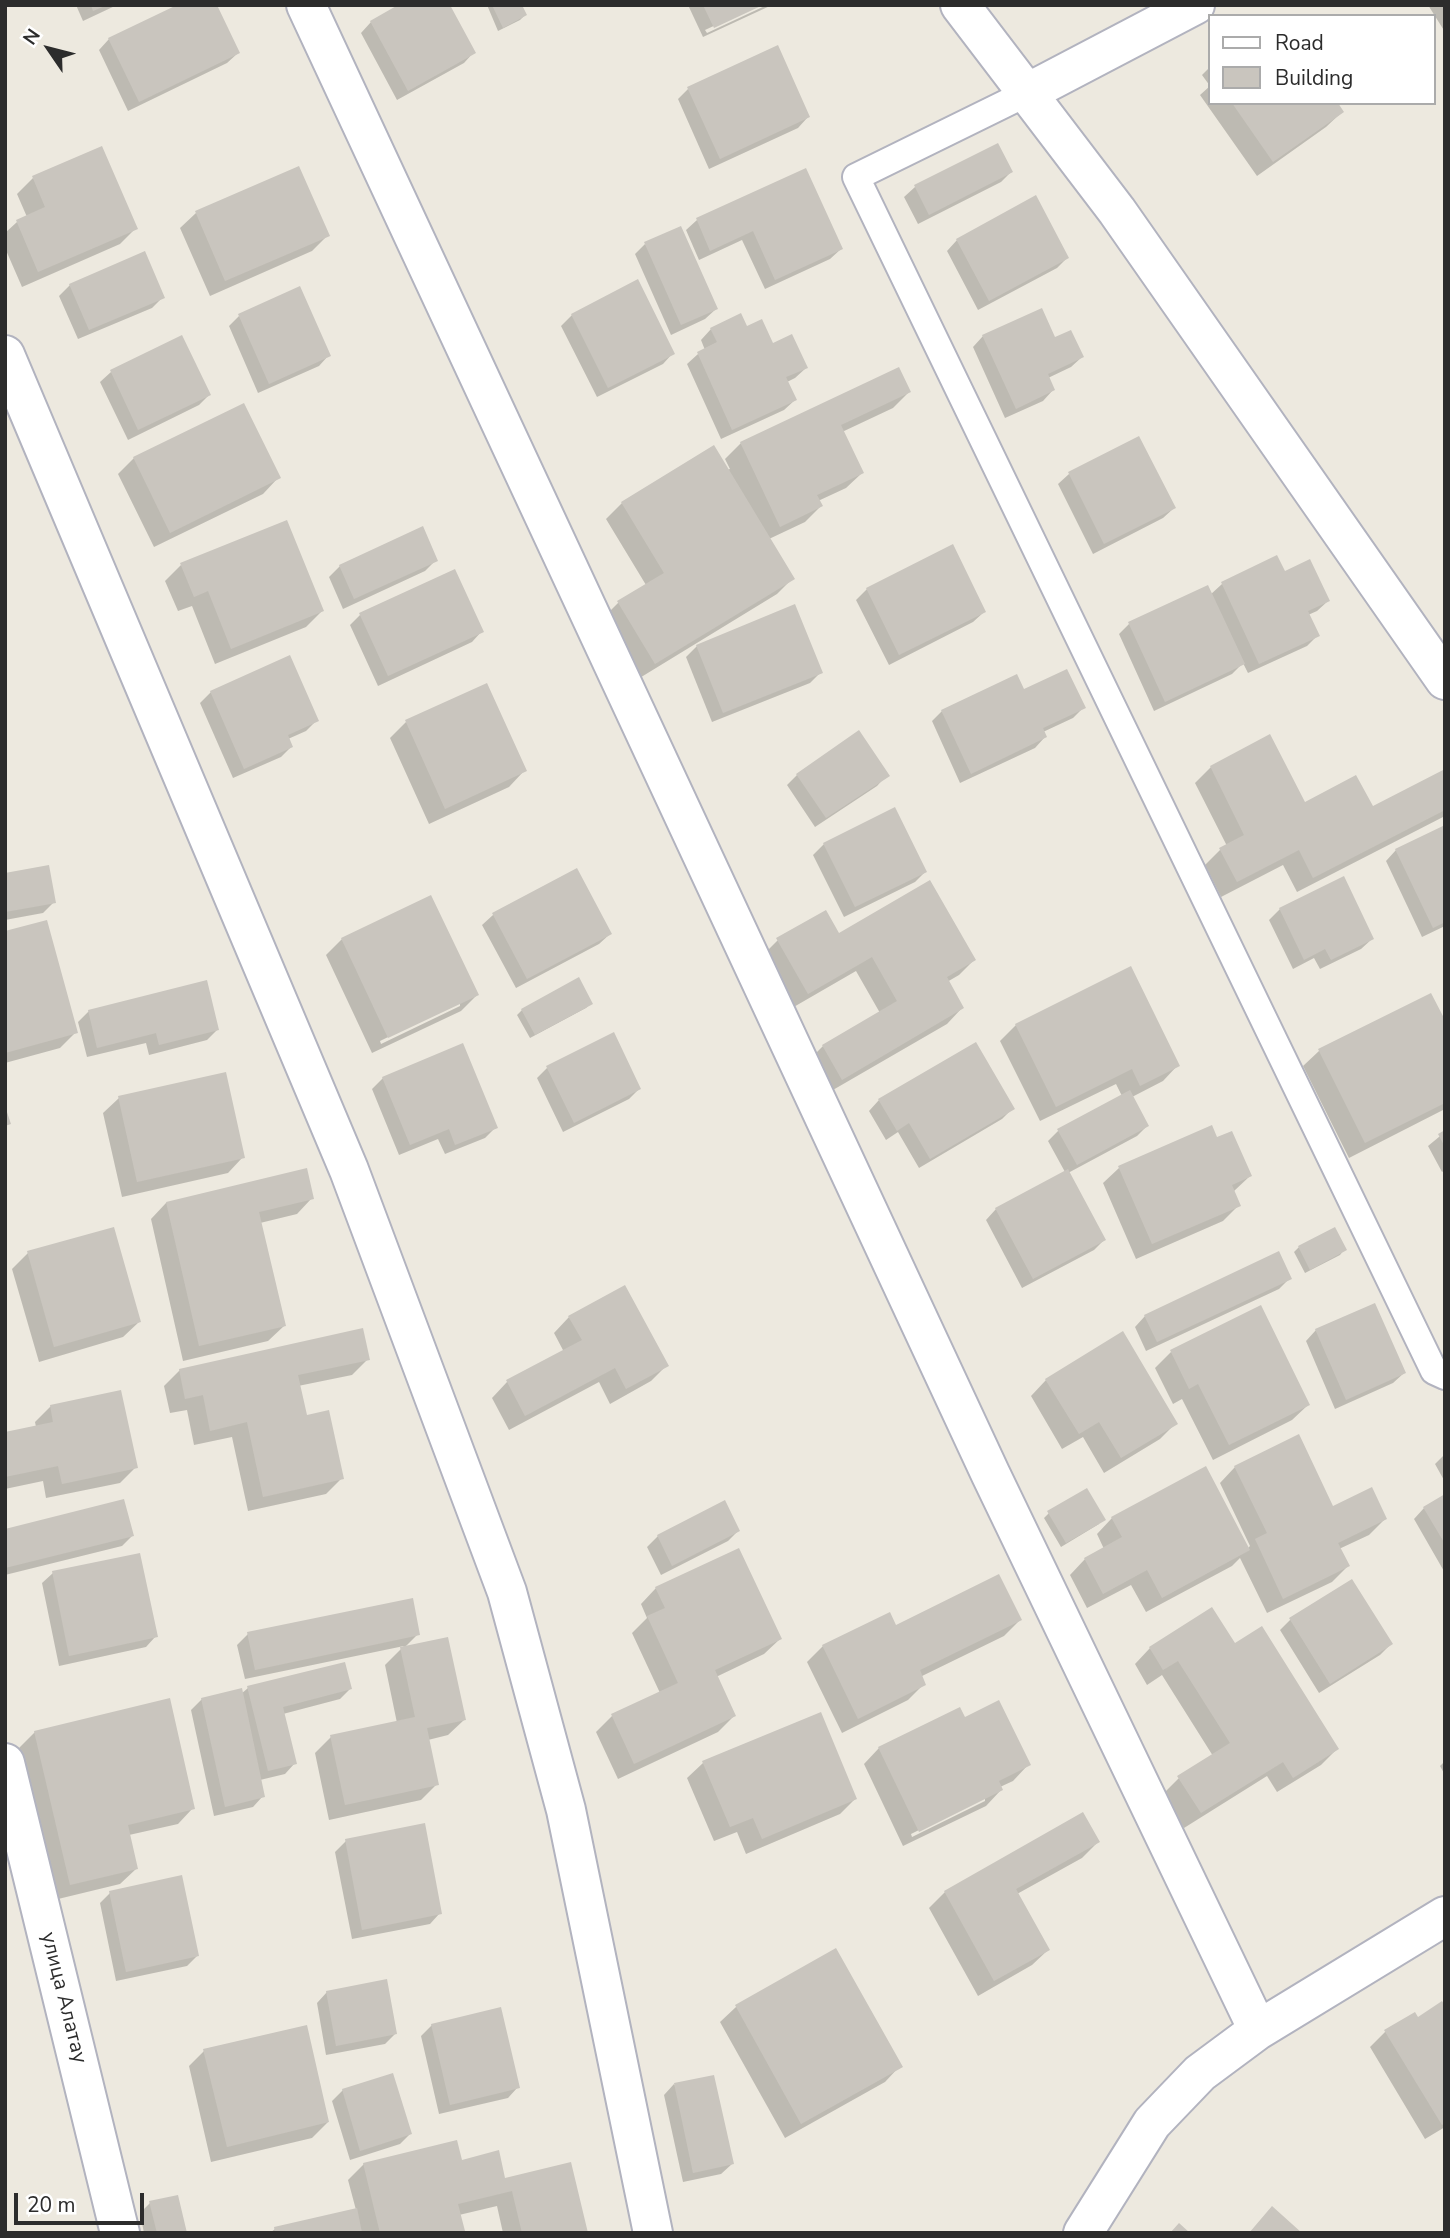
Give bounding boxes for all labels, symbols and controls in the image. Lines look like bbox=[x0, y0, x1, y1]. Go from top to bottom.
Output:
north arrow bbox=[14, 14, 84, 84]
legend bbox=[1208, 14, 1436, 105]
text: N bbox=[17, 24, 47, 50]
text: Road bbox=[1275, 29, 1324, 57]
text: Building bbox=[1275, 64, 1353, 92]
street label: улица Алатау bbox=[35, 1930, 91, 2066]
scale bar bbox=[18, 2178, 147, 2222]
text: 20 m bbox=[27, 2191, 76, 2219]

